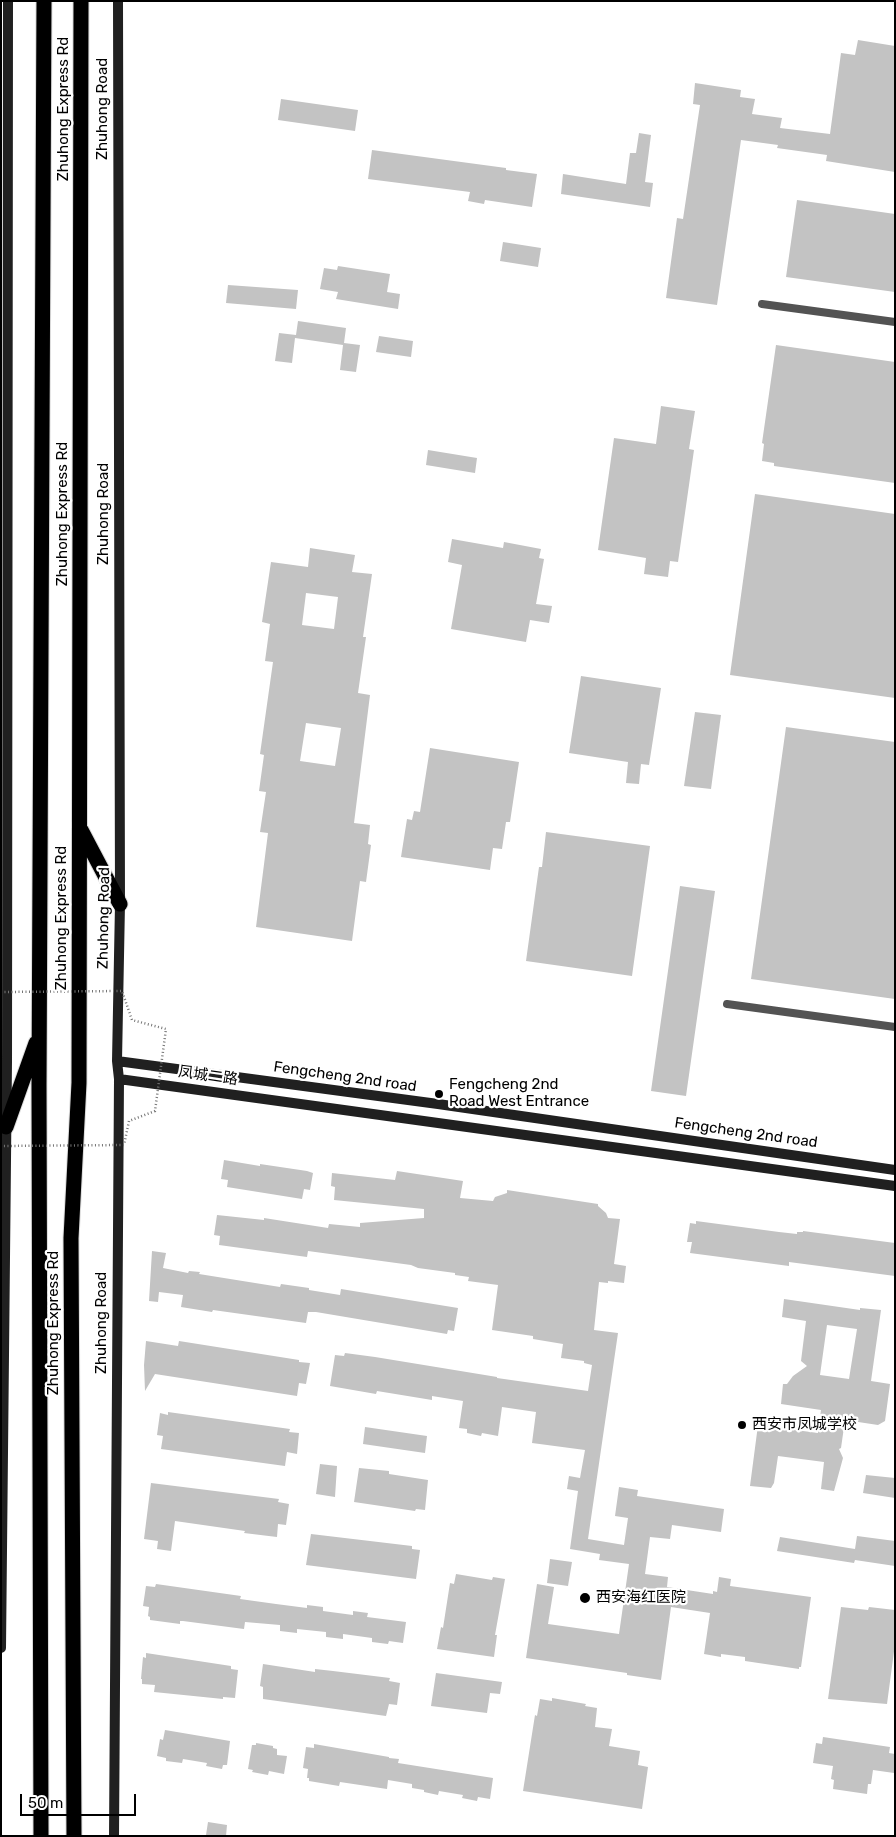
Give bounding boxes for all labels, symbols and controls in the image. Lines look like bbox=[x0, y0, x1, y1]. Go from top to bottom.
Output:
street label: Zhuhong Express Rd bbox=[55, 37, 73, 181]
street label: Zhuhong Road bbox=[94, 58, 112, 160]
street label: Zhuhong Express Rd bbox=[54, 442, 72, 586]
street label: Zhuhong Road bbox=[95, 463, 113, 565]
street label: Zhuhong Express Rd bbox=[53, 846, 71, 990]
street label: Zhuhong Road bbox=[94, 867, 114, 969]
street label: Fengcheng 2nd road bbox=[272, 1058, 418, 1096]
street label: 凤城二路 bbox=[177, 1063, 239, 1089]
place label: Fengcheng 2nd Road West Entrance bbox=[449, 1076, 589, 1111]
marker: Fengcheng 2nd Road West Entrance bbox=[433, 1088, 445, 1100]
street label: Fengcheng 2nd road bbox=[673, 1114, 819, 1152]
street label: Zhuhong Express Rd bbox=[45, 1251, 63, 1395]
street label: Zhuhong Road bbox=[93, 1272, 111, 1374]
place label: 西安市凤城学校 bbox=[752, 1416, 857, 1434]
marker: 西安市凤城学校 bbox=[736, 1419, 748, 1431]
place label: 西安海红医院 bbox=[596, 1589, 686, 1607]
marker: 西安海红医院 bbox=[578, 1591, 592, 1605]
scale bar bbox=[22, 1784, 139, 1816]
text: 50 m bbox=[28, 1794, 63, 1812]

